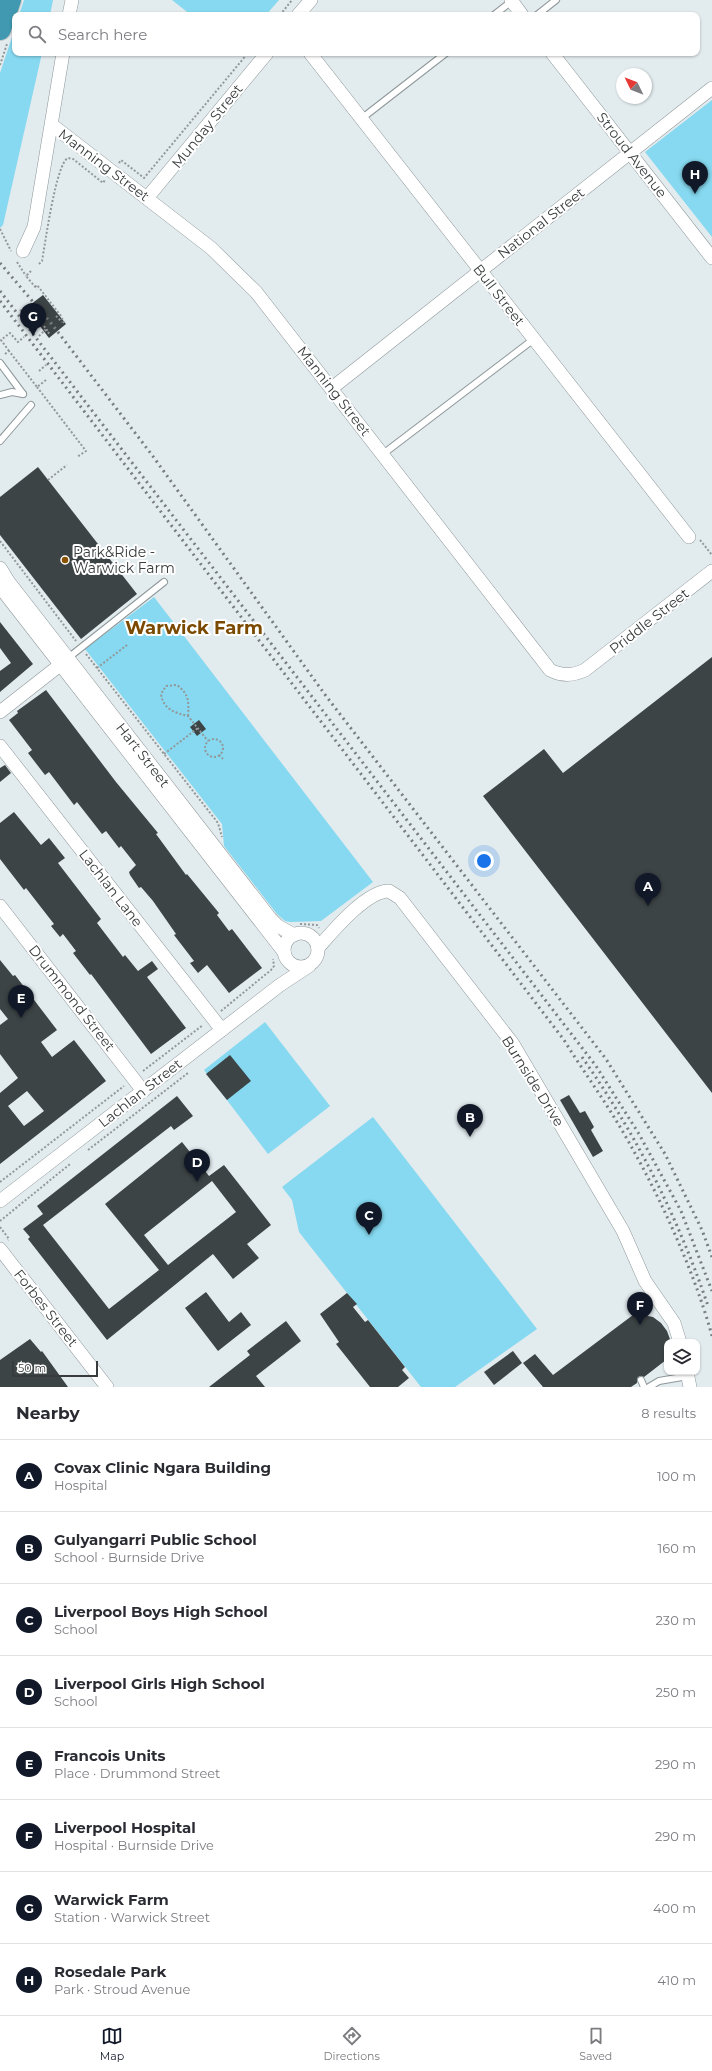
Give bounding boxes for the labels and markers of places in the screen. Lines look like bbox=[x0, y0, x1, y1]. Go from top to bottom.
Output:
pin: H bbox=[682, 161, 708, 194]
pin: G bbox=[20, 303, 46, 336]
place label: Park&Ride - Warwick Farm bbox=[73, 543, 175, 577]
marker: Park&Ride - Warwick Farm bbox=[60, 555, 70, 565]
pin: A bbox=[635, 873, 661, 906]
pin: E bbox=[8, 985, 34, 1018]
pin: B bbox=[457, 1104, 483, 1137]
pin: D bbox=[184, 1149, 210, 1182]
pin: C bbox=[356, 1202, 382, 1235]
pin: F bbox=[627, 1292, 653, 1325]

